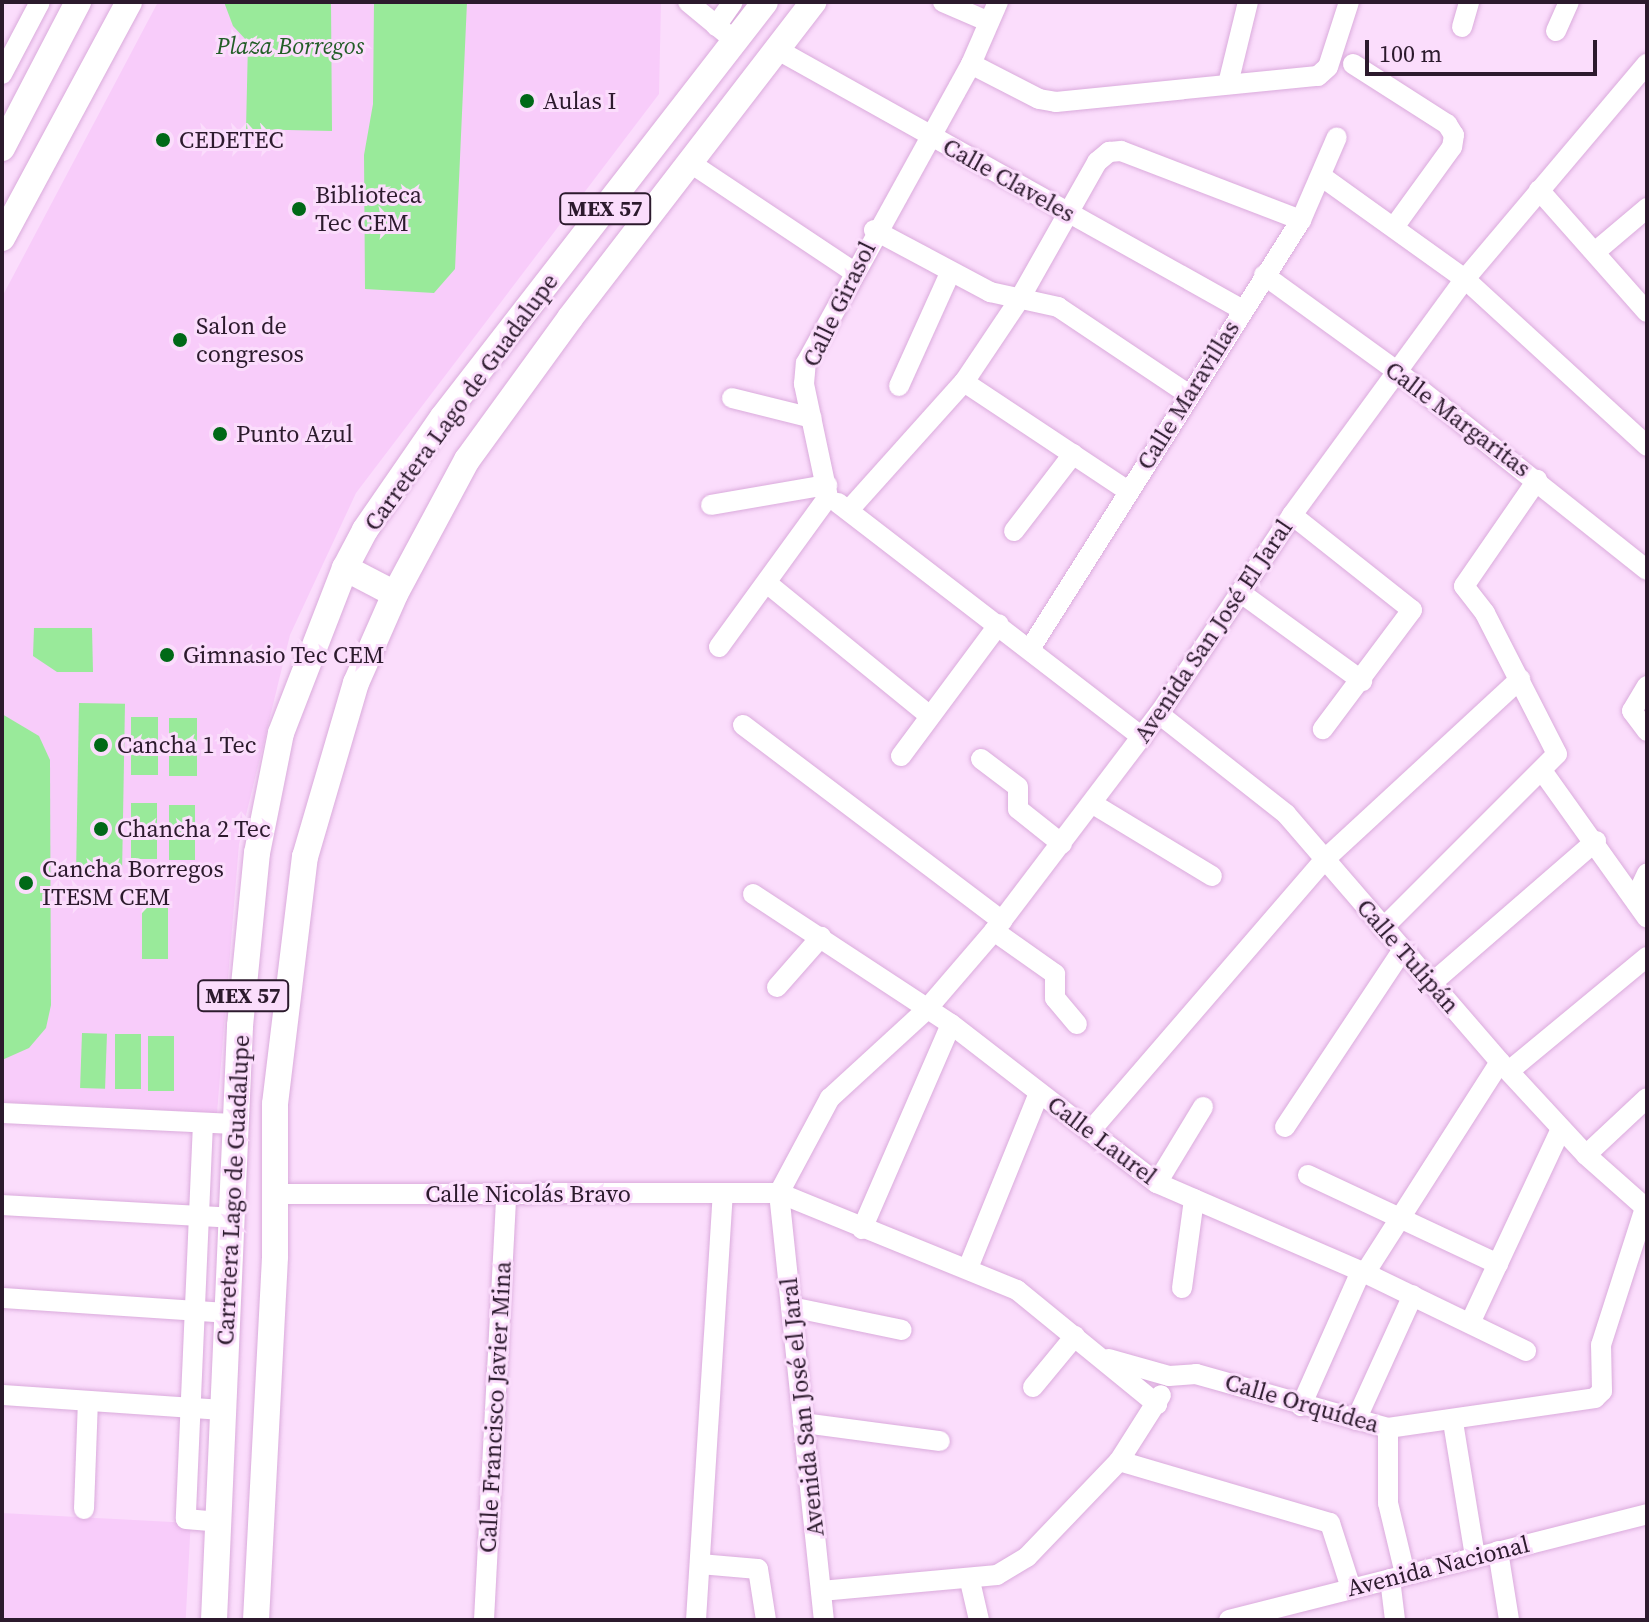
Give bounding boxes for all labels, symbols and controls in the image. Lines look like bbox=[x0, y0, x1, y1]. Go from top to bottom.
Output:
scale bar bbox=[1369, 24, 1601, 74]
park label: Plaza Borregos bbox=[216, 32, 364, 60]
text: 100 m bbox=[1379, 37, 1442, 70]
place label: Aulas I bbox=[543, 87, 616, 115]
marker: Aulas I bbox=[518, 92, 536, 110]
place label: CEDETEC bbox=[179, 126, 284, 154]
marker: CEDETEC bbox=[154, 131, 172, 149]
street label: Calle Claveles bbox=[938, 132, 1080, 228]
place label: Biblioteca Tec CEM bbox=[315, 181, 422, 237]
road number: MEX 57 bbox=[559, 191, 651, 227]
marker: Biblioteca Tec CEM bbox=[290, 200, 308, 218]
street label: Calle Girasol bbox=[796, 237, 882, 371]
street label: Carretera Lago de Guadalupe bbox=[358, 268, 564, 536]
place label: Salon de congresos bbox=[196, 312, 304, 368]
street label: Calle Maravillas bbox=[1131, 315, 1245, 475]
marker: Salon de congresos bbox=[171, 331, 189, 349]
street label: Calle Margaritas bbox=[1380, 355, 1536, 483]
place label: Punto Azul bbox=[236, 420, 353, 448]
marker: Punto Azul bbox=[211, 425, 229, 443]
street label: Avenida San José El Jaral bbox=[1128, 514, 1298, 748]
place label: Gimnasio Tec CEM bbox=[183, 641, 385, 669]
marker: Gimnasio Tec CEM bbox=[158, 646, 176, 664]
place label: Cancha 1 Tec bbox=[117, 731, 257, 759]
marker: Cancha 1 Tec bbox=[92, 736, 110, 754]
place label: Chancha 2 Tec bbox=[117, 815, 271, 843]
marker: Chancha 2 Tec bbox=[92, 820, 110, 838]
place label: Cancha Borregos ITESM CEM bbox=[42, 855, 224, 911]
marker: Cancha Borregos ITESM CEM bbox=[17, 874, 35, 892]
street label: Calle Tulipán bbox=[1351, 893, 1465, 1019]
road number: MEX 57 bbox=[197, 978, 289, 1014]
street label: Carretera Lago de Guadalupe bbox=[210, 1034, 256, 1346]
street label: Calle Laurel bbox=[1042, 1090, 1162, 1190]
street label: Calle Nicolás Bravo bbox=[425, 1180, 631, 1208]
street label: Calle Francisco Javier Mina bbox=[473, 1260, 517, 1554]
street label: Avenida San José el Jaral bbox=[774, 1276, 830, 1538]
street label: Calle Orquídea bbox=[1222, 1367, 1382, 1439]
street label: Avenida Nacional bbox=[1344, 1529, 1532, 1603]

